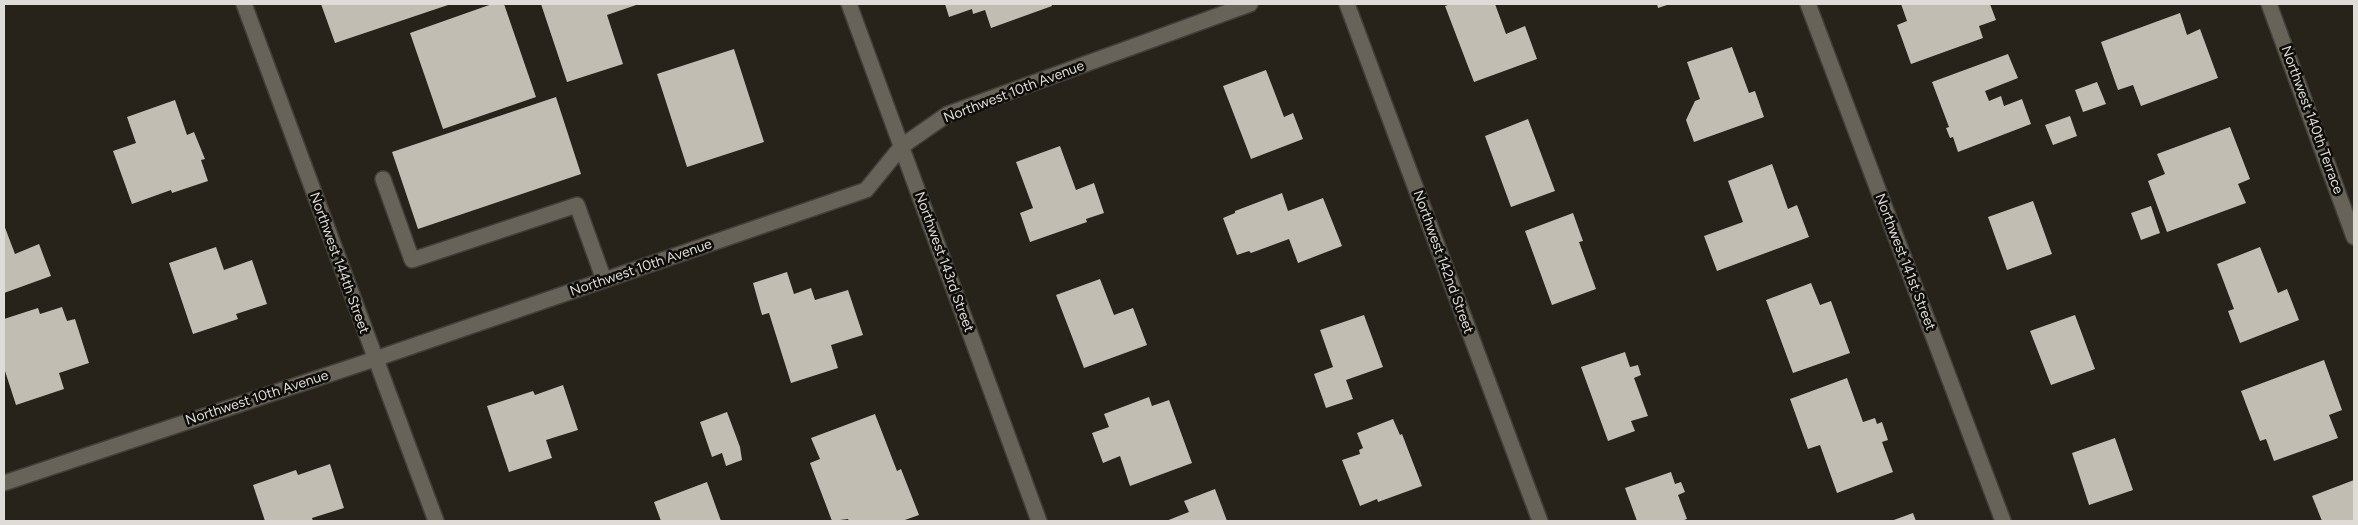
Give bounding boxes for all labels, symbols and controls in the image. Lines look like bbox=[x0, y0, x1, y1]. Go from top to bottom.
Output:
street label: Northwest 140th Terrace bbox=[2277, 43, 2347, 197]
street label: Northwest 10th Avenue bbox=[941, 57, 1087, 127]
street label: Northwest 142nd Street bbox=[1409, 188, 1477, 336]
street label: Northwest 144th Street bbox=[306, 190, 372, 336]
street label: Northwest 143rd Street bbox=[911, 190, 977, 334]
street label: Northwest 141st Street bbox=[1871, 191, 1939, 333]
street label: Northwest 10th Avenue bbox=[568, 236, 714, 300]
street label: Northwest 10th Avenue bbox=[184, 367, 330, 429]

